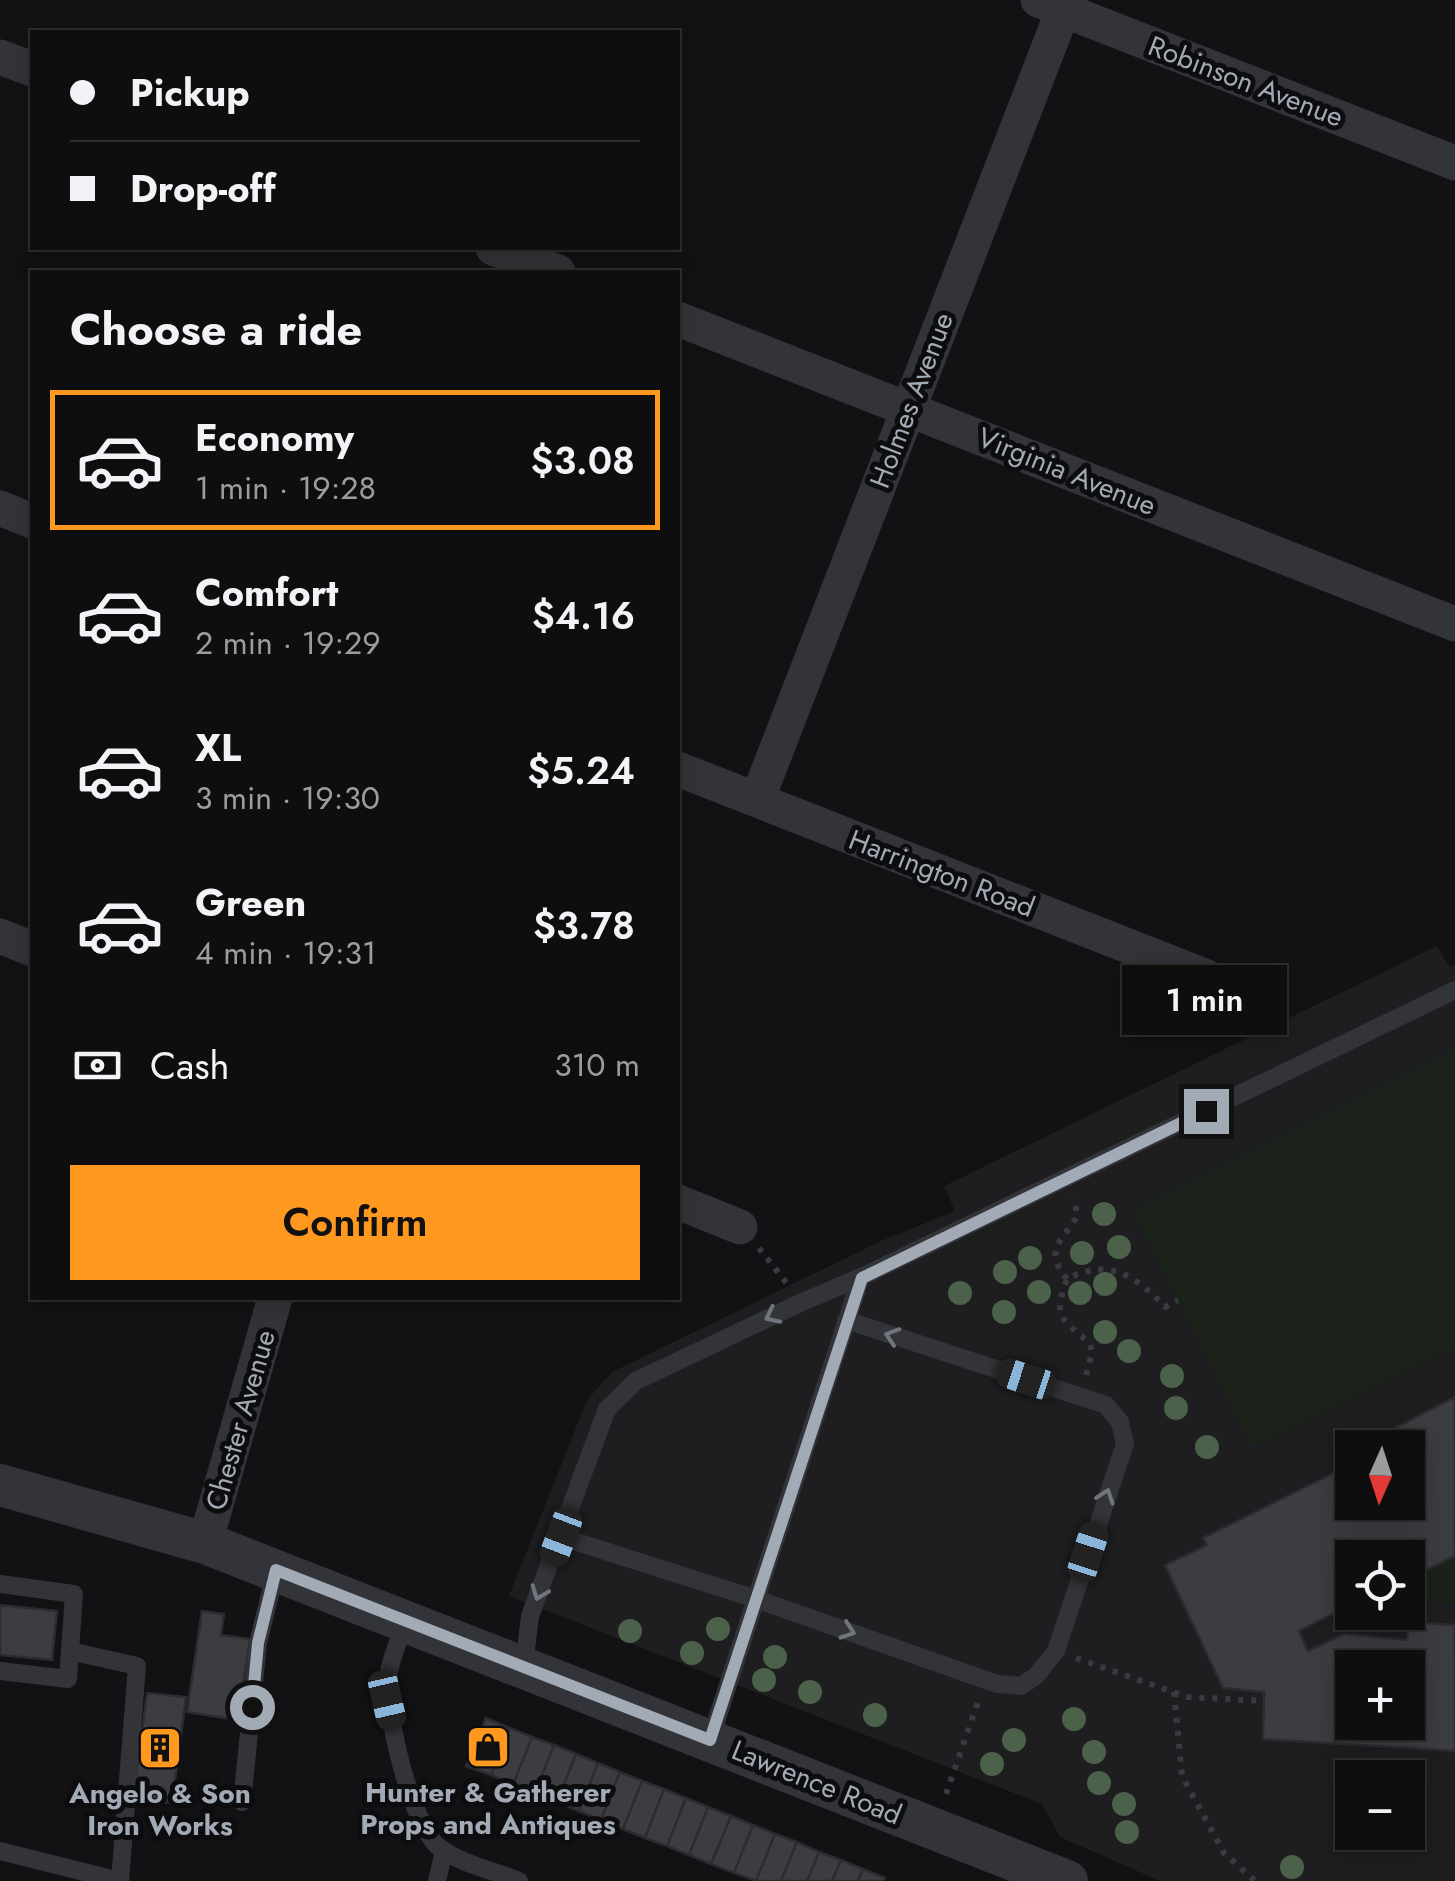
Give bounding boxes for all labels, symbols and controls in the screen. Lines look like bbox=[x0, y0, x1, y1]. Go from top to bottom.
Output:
street label: Robinson Avenue bbox=[1142, 25, 1349, 137]
text: Pickup bbox=[130, 65, 250, 120]
text: Drop-off bbox=[130, 161, 276, 216]
text: Choose a ride bbox=[70, 297, 362, 362]
street label: Holmes Avenue bbox=[859, 307, 964, 494]
text: Economy bbox=[195, 410, 354, 465]
icon: car bbox=[75, 415, 165, 505]
street label: Virginia Avenue bbox=[971, 417, 1162, 526]
text: $3.08 bbox=[530, 433, 635, 488]
text: 1 min · 19:28 bbox=[195, 465, 376, 511]
text: Comfort bbox=[195, 565, 338, 620]
icon: car bbox=[75, 570, 165, 660]
text: $4.16 bbox=[532, 588, 635, 643]
text: 2 min · 19:29 bbox=[195, 620, 381, 666]
text: XL bbox=[195, 720, 241, 775]
icon: car bbox=[75, 725, 165, 815]
text: $5.24 bbox=[527, 743, 635, 798]
text: 3 min · 19:30 bbox=[195, 775, 380, 821]
street label: Harrington Road bbox=[843, 819, 1041, 928]
text: Green bbox=[195, 875, 306, 930]
icon: car bbox=[75, 880, 165, 970]
text: $3.78 bbox=[533, 898, 635, 953]
text: 4 min · 19:31 bbox=[195, 930, 376, 976]
callout: 1 min bbox=[1124, 966, 1288, 1036]
text: 1 min bbox=[1166, 977, 1243, 1023]
icon: cash bbox=[70, 1038, 125, 1093]
text: Cash bbox=[150, 1038, 230, 1093]
text: 310 m bbox=[554, 1042, 640, 1088]
route end bbox=[1184, 1089, 1229, 1134]
button: Confirm bbox=[70, 1165, 640, 1280]
one-way arrow bbox=[764, 1304, 782, 1324]
street label: Chester Avenue bbox=[195, 1325, 286, 1515]
one-way arrow bbox=[885, 1327, 902, 1347]
car bbox=[993, 1355, 1059, 1403]
north arrow bbox=[1335, 1430, 1425, 1520]
map controls bbox=[1335, 1430, 1425, 1850]
one-way arrow bbox=[1095, 1489, 1115, 1506]
car bbox=[536, 1504, 586, 1570]
car bbox=[1064, 1519, 1112, 1585]
button: locate bbox=[1335, 1540, 1425, 1630]
one-way arrow bbox=[531, 1583, 551, 1601]
one-way arrow bbox=[838, 1619, 855, 1640]
button: + bbox=[1335, 1650, 1425, 1740]
car bbox=[366, 1667, 408, 1733]
route start bbox=[230, 1685, 275, 1730]
shop icon: Hunter & Gatherer Props and Antiques bbox=[465, 1724, 511, 1770]
building icon: Angelo & Son Iron Works bbox=[137, 1725, 183, 1771]
street label: Lawrence Road bbox=[726, 1730, 908, 1835]
button: − bbox=[1335, 1760, 1425, 1850]
place label: Hunter & Gatherer Props and Antiques bbox=[360, 1772, 616, 1845]
place label: Angelo & Son Iron Works bbox=[68, 1773, 251, 1846]

